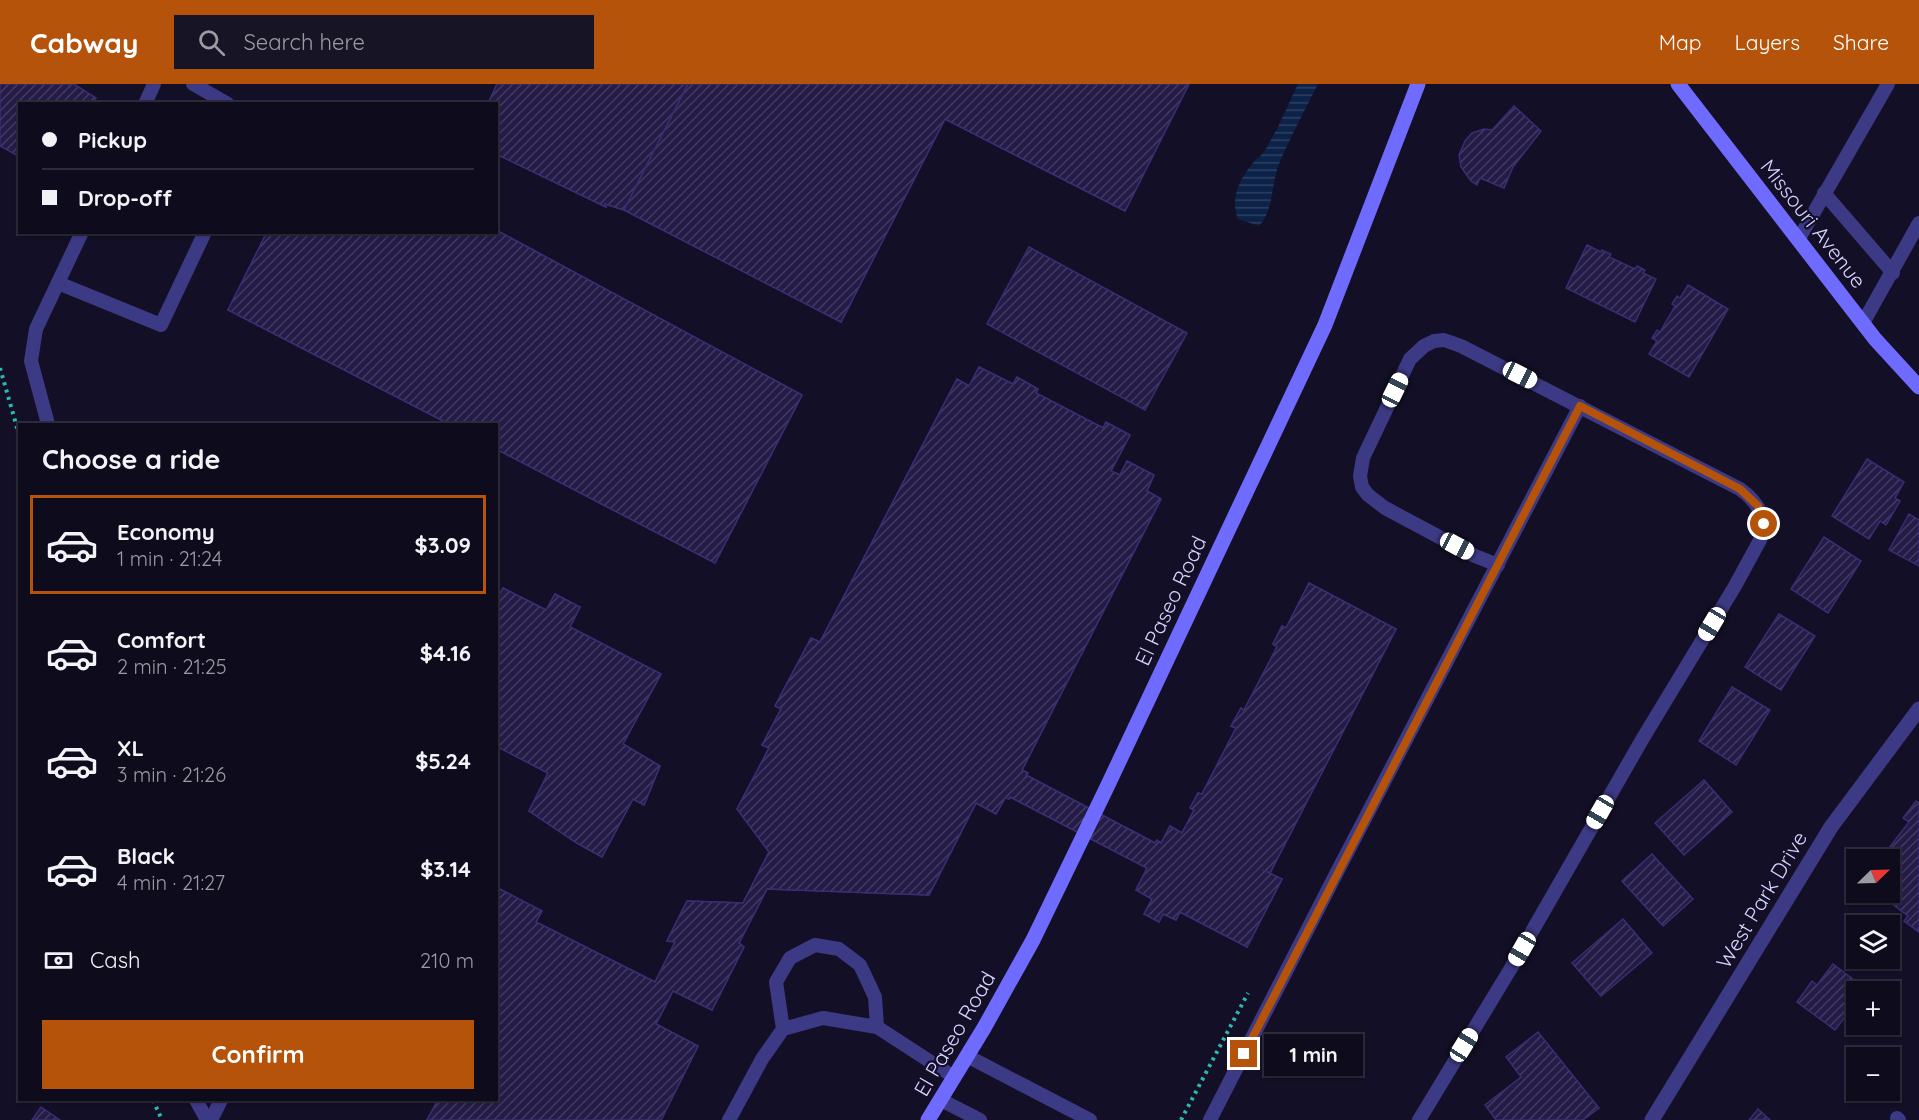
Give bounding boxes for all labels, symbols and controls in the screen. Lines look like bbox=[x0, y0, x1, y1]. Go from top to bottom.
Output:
search box bbox=[174, 15, 594, 69]
text: Cabway bbox=[30, 25, 138, 60]
icon: search bbox=[195, 26, 228, 59]
text: Search here bbox=[243, 28, 365, 56]
text: Map bbox=[1659, 29, 1702, 55]
text: Layers bbox=[1735, 29, 1800, 55]
text: Share bbox=[1833, 29, 1889, 55]
text: Pickup bbox=[78, 126, 147, 154]
street label: Missouri Avenue bbox=[1755, 154, 1872, 293]
text: Drop-off bbox=[78, 184, 172, 212]
car bbox=[1500, 359, 1540, 391]
car bbox=[1379, 370, 1411, 410]
text: Choose a ride bbox=[42, 442, 220, 476]
route start bbox=[1750, 510, 1777, 537]
icon: car bbox=[45, 518, 99, 572]
text: Economy bbox=[117, 518, 215, 546]
car bbox=[1437, 530, 1477, 562]
text: $3.09 bbox=[415, 531, 471, 559]
street label: El Paseo Road bbox=[1129, 532, 1211, 669]
text: 1 min · 21:24 bbox=[117, 546, 222, 571]
car bbox=[1695, 604, 1729, 644]
icon: car bbox=[45, 626, 99, 680]
text: Comfort bbox=[117, 626, 206, 654]
text: $4.16 bbox=[420, 639, 471, 667]
text: 2 min · 21:25 bbox=[117, 654, 227, 679]
icon: car bbox=[45, 734, 99, 788]
text: XL bbox=[117, 734, 144, 762]
text: $5.24 bbox=[415, 747, 471, 775]
text: 3 min · 21:26 bbox=[117, 762, 226, 787]
car bbox=[1583, 792, 1617, 832]
street label: West Park Drive bbox=[1710, 826, 1812, 973]
icon: car bbox=[45, 842, 99, 896]
text: Black bbox=[117, 842, 175, 870]
north arrow bbox=[1846, 849, 1900, 903]
map controls bbox=[1846, 849, 1900, 1101]
text: $3.14 bbox=[420, 855, 471, 883]
text: 4 min · 21:27 bbox=[117, 870, 225, 895]
button: layers bbox=[1846, 915, 1900, 969]
car bbox=[1505, 929, 1539, 969]
icon: cash bbox=[42, 944, 75, 977]
text: Cash bbox=[90, 946, 141, 974]
text: 210 m bbox=[420, 948, 474, 973]
street label: El Paseo Road bbox=[908, 966, 1000, 1101]
button: + bbox=[1846, 981, 1900, 1035]
button: Confirm bbox=[42, 1020, 474, 1089]
car bbox=[1447, 1025, 1481, 1065]
callout: 1 min bbox=[1265, 1033, 1364, 1075]
route end bbox=[1230, 1040, 1257, 1067]
text: 1 min bbox=[1289, 1042, 1338, 1067]
button: − bbox=[1846, 1047, 1900, 1101]

